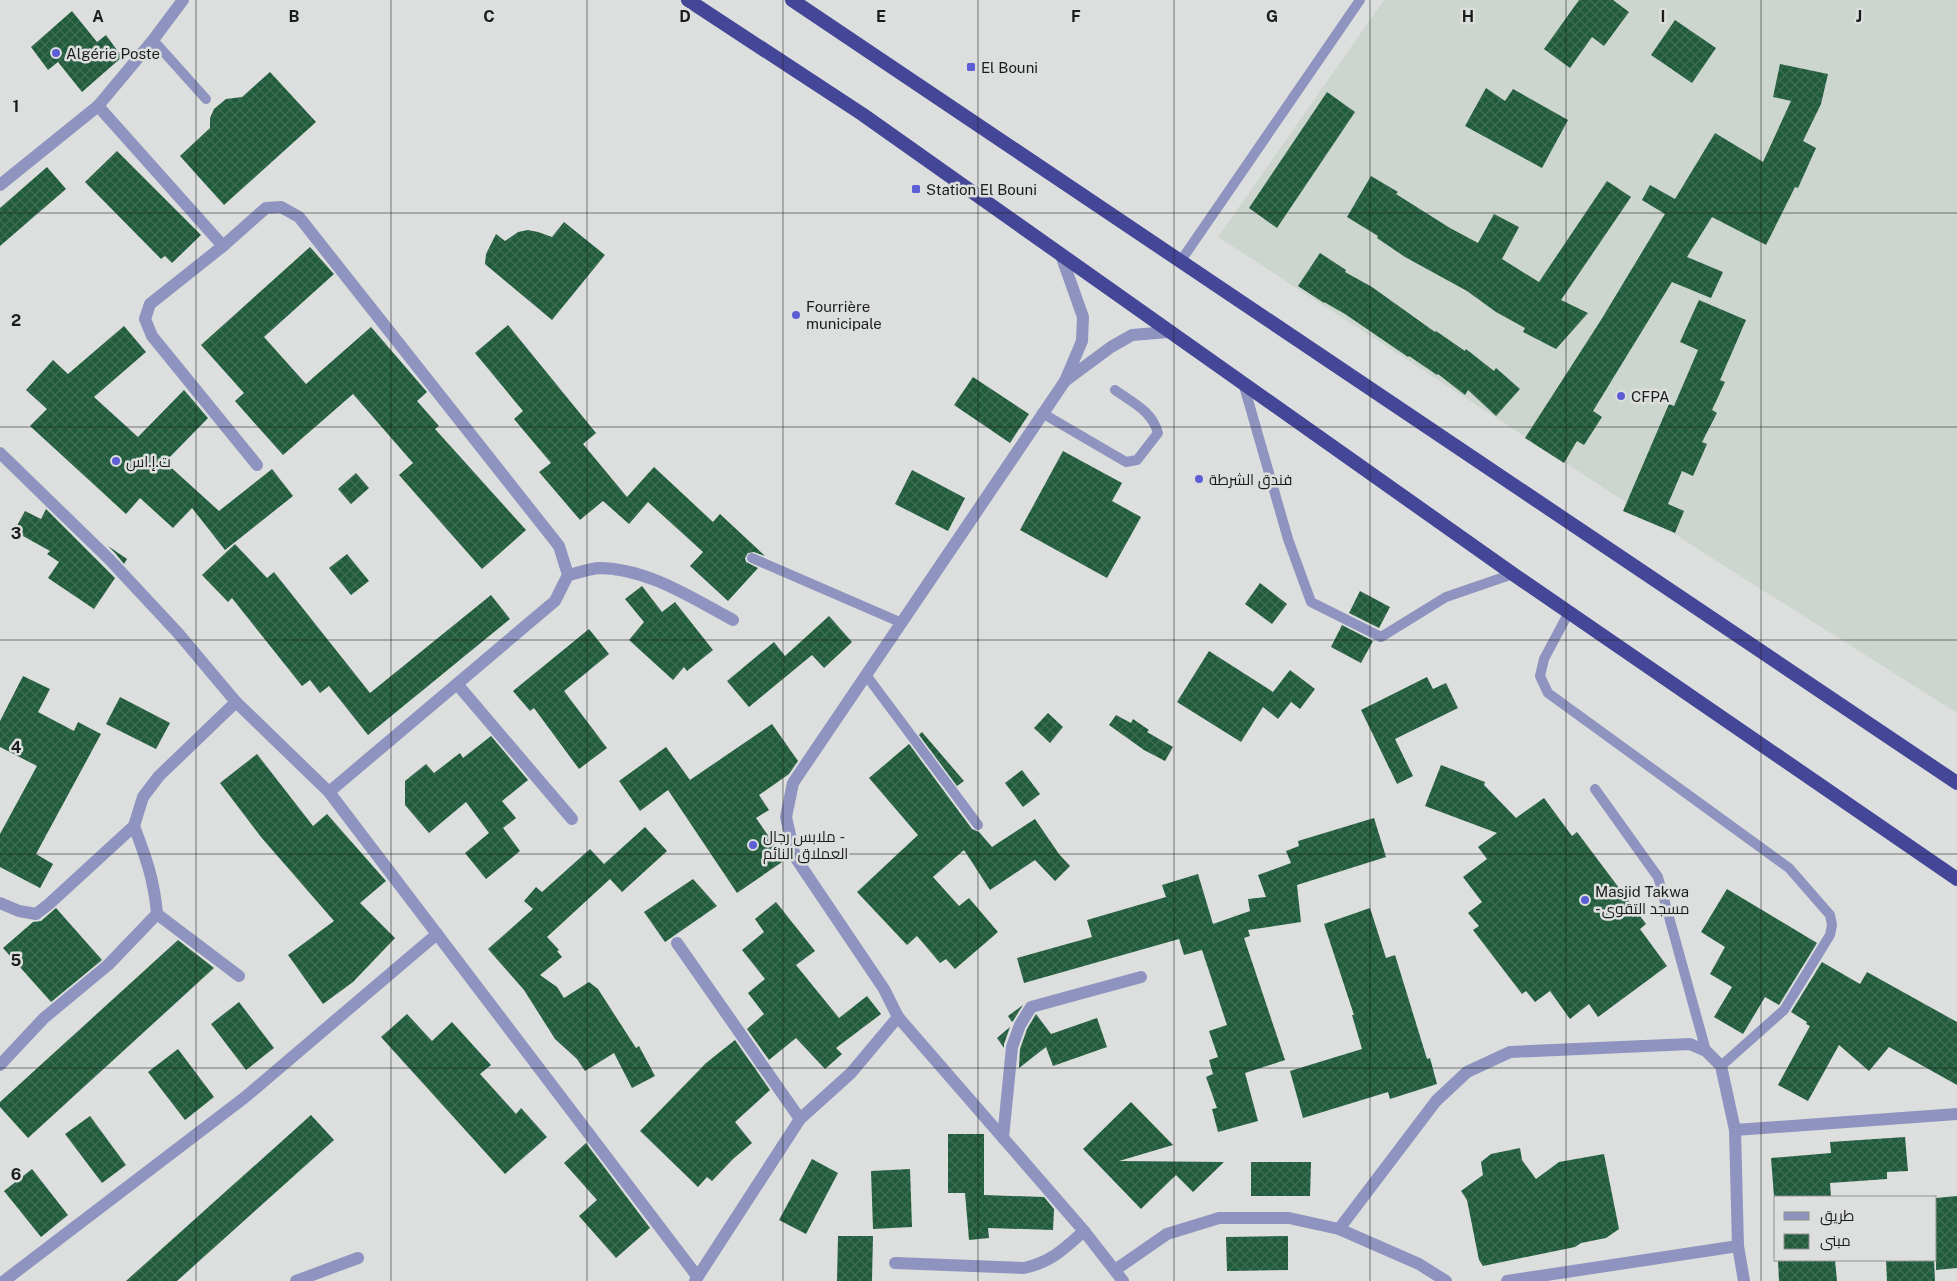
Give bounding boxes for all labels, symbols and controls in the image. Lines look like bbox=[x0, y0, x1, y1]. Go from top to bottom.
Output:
text: A bbox=[92, 7, 104, 26]
text: B bbox=[289, 7, 300, 26]
text: C bbox=[483, 7, 495, 26]
text: D bbox=[679, 7, 691, 26]
text: E bbox=[876, 7, 886, 26]
text: F bbox=[1071, 7, 1081, 26]
text: G bbox=[1266, 7, 1278, 26]
text: H bbox=[1462, 7, 1474, 26]
text: I bbox=[1661, 7, 1665, 26]
text: J bbox=[1856, 7, 1862, 26]
place label: Algérie Poste bbox=[66, 45, 160, 62]
marker: Algérie Poste bbox=[50, 47, 62, 59]
place label: El Bouni bbox=[981, 59, 1038, 76]
marker: El Bouni bbox=[965, 61, 977, 73]
text: 1 bbox=[13, 97, 19, 116]
place label: Station El Bouni bbox=[926, 181, 1037, 198]
marker: Station El Bouni bbox=[910, 183, 922, 195]
place label: Fourrière municipale bbox=[806, 298, 882, 332]
marker: Fourrière municipale bbox=[790, 309, 802, 321]
text: 2 bbox=[11, 311, 21, 330]
place label: CFPA bbox=[1631, 388, 1670, 405]
marker: CFPA bbox=[1615, 390, 1627, 402]
place label: ت.إ.اس bbox=[126, 453, 171, 472]
marker: ت.إ.اس bbox=[110, 455, 122, 467]
place label: فندق الشرطة bbox=[1209, 471, 1292, 490]
marker: فندق الشرطة bbox=[1193, 473, 1205, 485]
text: 3 bbox=[11, 524, 21, 543]
text: 4 bbox=[11, 738, 22, 757]
place label: ملابس رجال - العملاق النائم bbox=[763, 828, 848, 864]
marker: ملابس رجال - العملاق النائم bbox=[747, 839, 759, 851]
place label: Masjid Takwa - مسجد التقوى bbox=[1595, 883, 1689, 919]
marker: Masjid Takwa - مسجد التقوى bbox=[1579, 894, 1591, 906]
text: 5 bbox=[11, 951, 22, 970]
text: 6 bbox=[11, 1165, 21, 1184]
legend bbox=[1774, 1196, 1937, 1261]
text: طريق bbox=[1820, 1207, 1854, 1226]
text: مبنى bbox=[1820, 1232, 1851, 1251]

